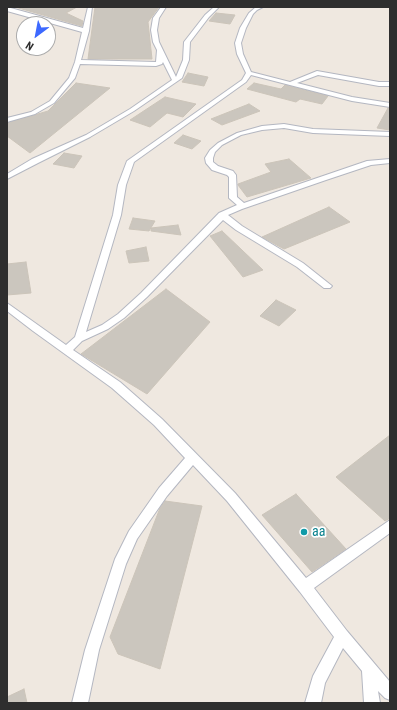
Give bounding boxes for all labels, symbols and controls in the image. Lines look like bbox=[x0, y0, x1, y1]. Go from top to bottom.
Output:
north arrow bbox=[16, 16, 56, 56]
text: N bbox=[24, 38, 36, 53]
place label: aa bbox=[312, 524, 325, 540]
marker: aa bbox=[299, 527, 309, 537]

